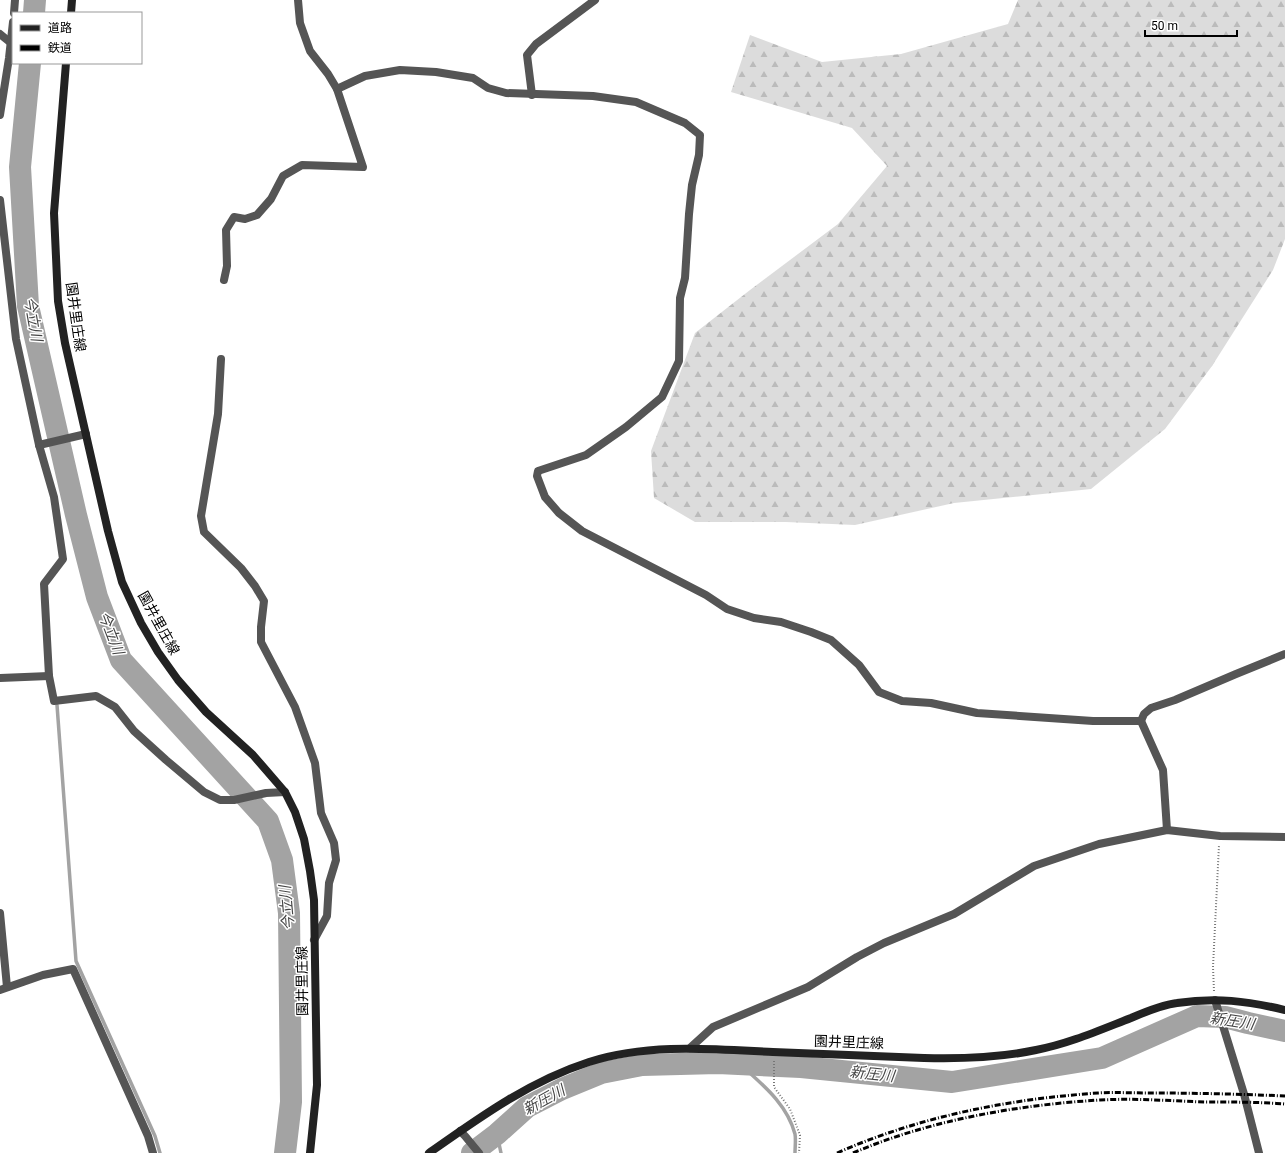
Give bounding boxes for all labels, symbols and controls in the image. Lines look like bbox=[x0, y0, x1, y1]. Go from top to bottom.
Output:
legend bbox=[12, 12, 142, 64]
scale bar bbox=[1145, 12, 1237, 38]
text: 50 m bbox=[1151, 19, 1178, 33]
text: 道路 bbox=[48, 21, 72, 35]
text: 鉄道 bbox=[48, 41, 72, 55]
street label: 園井里庄線 bbox=[63, 281, 89, 353]
water label: 今立川 bbox=[20, 295, 46, 345]
street label: 園井里庄線 bbox=[135, 589, 183, 657]
water label: 今立川 bbox=[95, 609, 128, 659]
water label: 今立川 bbox=[276, 883, 298, 931]
street label: 園井里庄線 bbox=[293, 946, 311, 1016]
water label: 新圧川 bbox=[1208, 1009, 1258, 1034]
street label: 園井里庄線 bbox=[814, 1033, 884, 1051]
water label: 新圧川 bbox=[849, 1063, 897, 1086]
water label: 新圧川 bbox=[520, 1080, 570, 1119]

